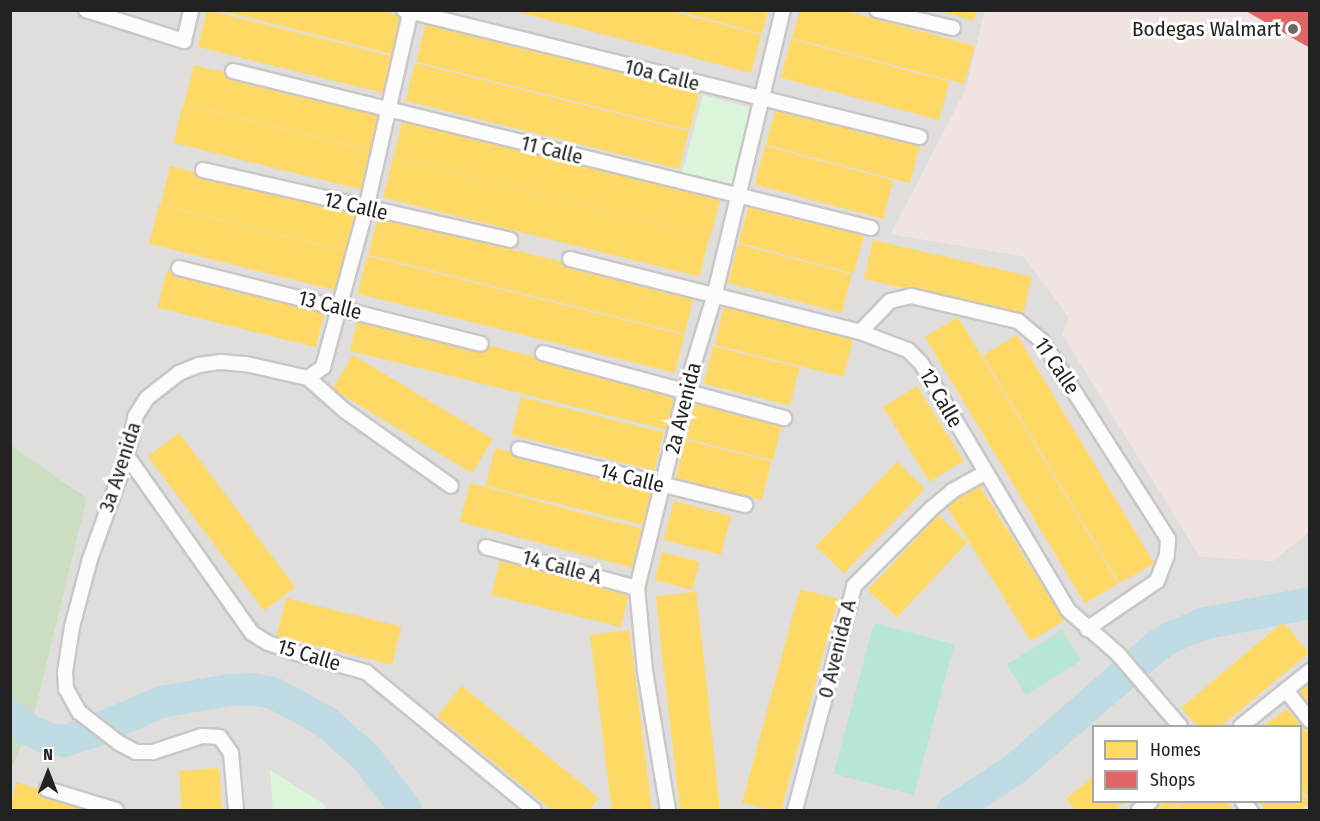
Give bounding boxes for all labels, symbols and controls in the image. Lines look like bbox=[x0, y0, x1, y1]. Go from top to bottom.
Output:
place label: Bodegas Walmart bbox=[1132, 16, 1281, 42]
marker: Bodegas Walmart bbox=[1286, 22, 1300, 36]
street label: 10a Calle bbox=[622, 54, 702, 96]
street label: 11 Calle bbox=[518, 130, 586, 170]
street label: 12 Calle bbox=[322, 186, 390, 226]
street label: 13 Calle bbox=[296, 285, 364, 325]
street label: 11 Calle bbox=[1029, 333, 1085, 399]
street label: 2a Avenida bbox=[660, 360, 706, 456]
street label: 12 Calle bbox=[914, 364, 968, 432]
street label: 3a Avenida bbox=[94, 419, 146, 515]
street label: 14 Calle bbox=[597, 458, 667, 498]
street label: 14 Calle A bbox=[520, 544, 604, 590]
street label: 0 Avenida A bbox=[813, 597, 861, 701]
street label: 15 Calle bbox=[274, 633, 344, 677]
legend bbox=[1092, 725, 1302, 803]
text: Homes bbox=[1150, 739, 1201, 761]
north arrow bbox=[18, 743, 78, 803]
text: N bbox=[43, 745, 53, 764]
text: Shops bbox=[1150, 769, 1195, 791]

